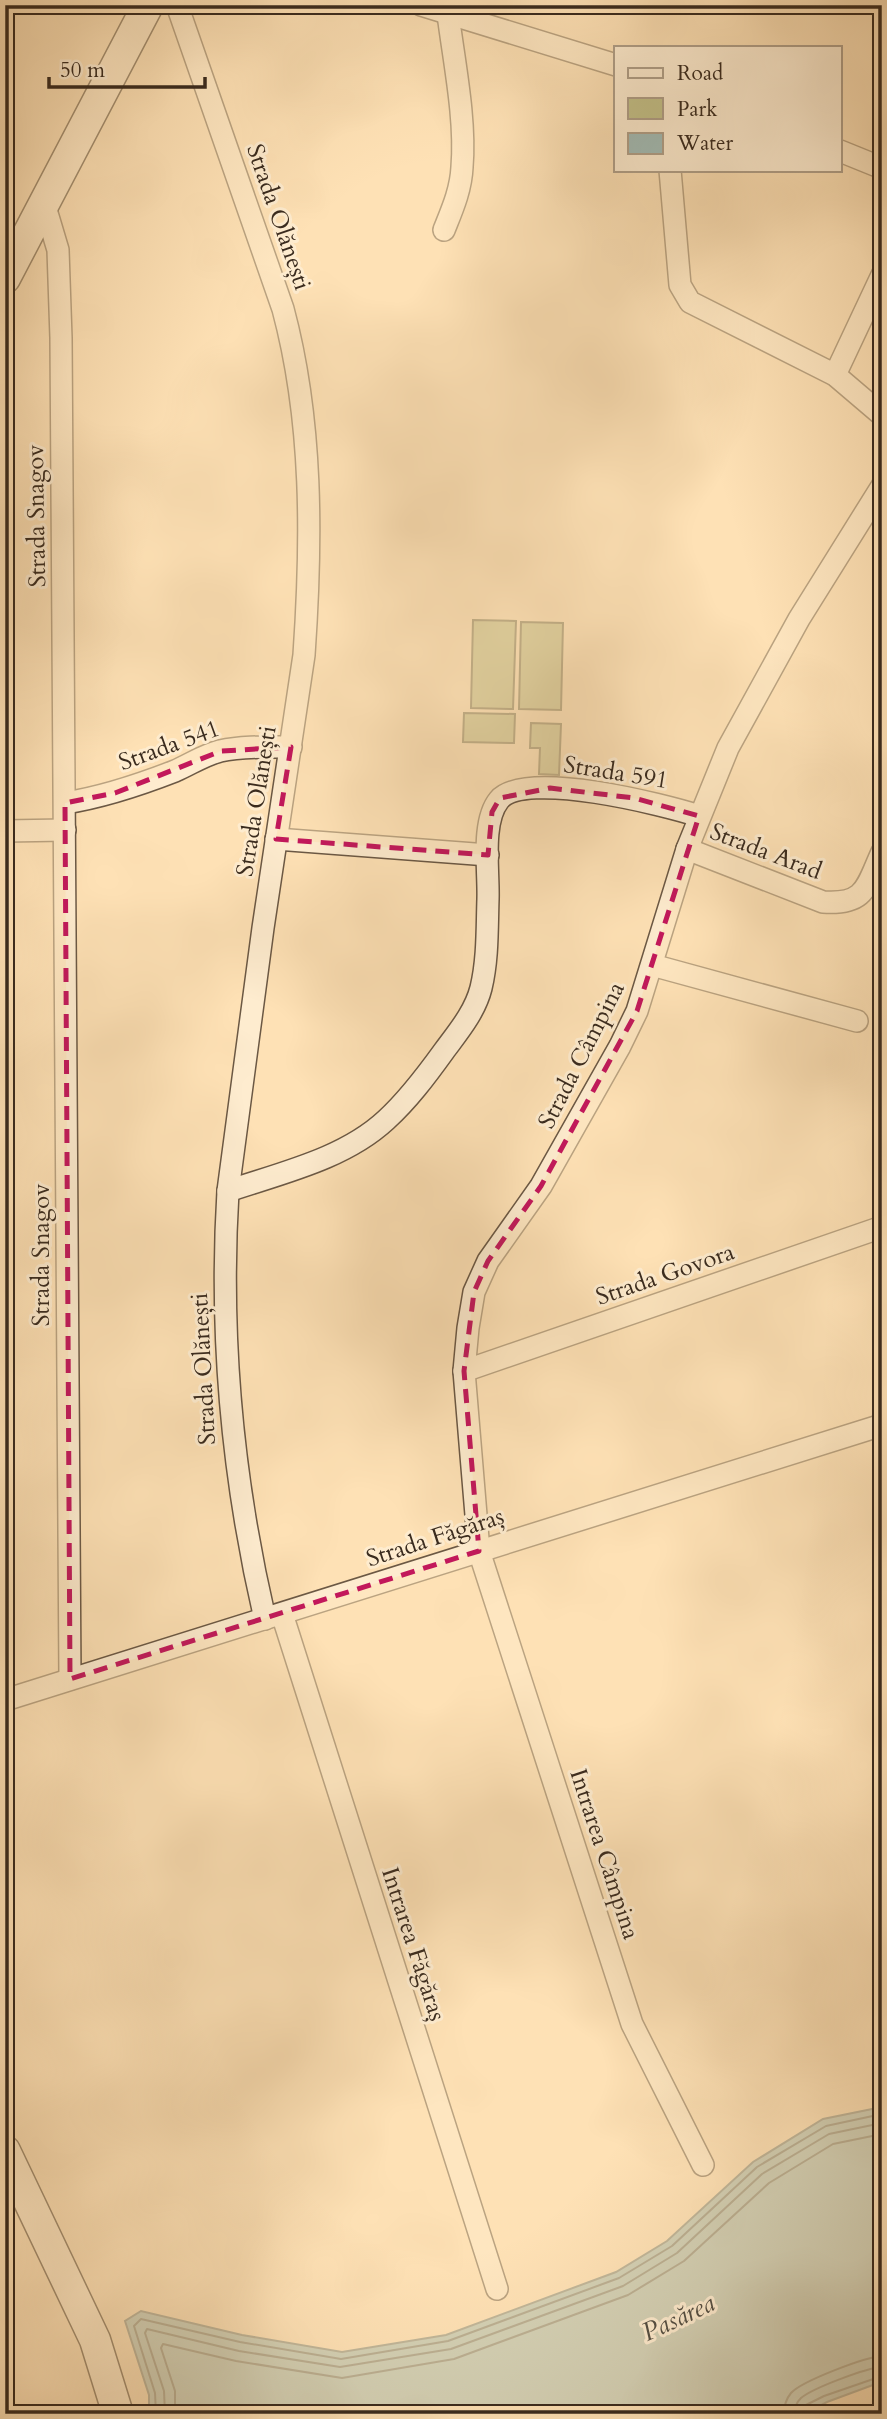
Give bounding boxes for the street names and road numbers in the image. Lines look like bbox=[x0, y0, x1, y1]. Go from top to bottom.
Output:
street label: Strada Olănești bbox=[238, 140, 319, 295]
street label: Strada Snagov bbox=[19, 443, 54, 588]
street label: Strada 541 bbox=[114, 712, 224, 779]
street label: Strada Olănești bbox=[228, 723, 285, 879]
street label: Strada 591 bbox=[561, 748, 670, 797]
street label: Strada Arad bbox=[705, 815, 827, 888]
street label: Strada Câmpina bbox=[530, 976, 633, 1134]
street label: Strada Snagov bbox=[25, 1183, 58, 1326]
street label: Strada Govora bbox=[591, 1235, 739, 1314]
street label: Strada Olănești bbox=[183, 1292, 224, 1446]
street label: Strada Făgăraș bbox=[362, 1500, 508, 1575]
street label: Intrarea Câmpina bbox=[561, 1765, 648, 1944]
street label: Intrarea Făgăraș bbox=[373, 1863, 454, 2025]

